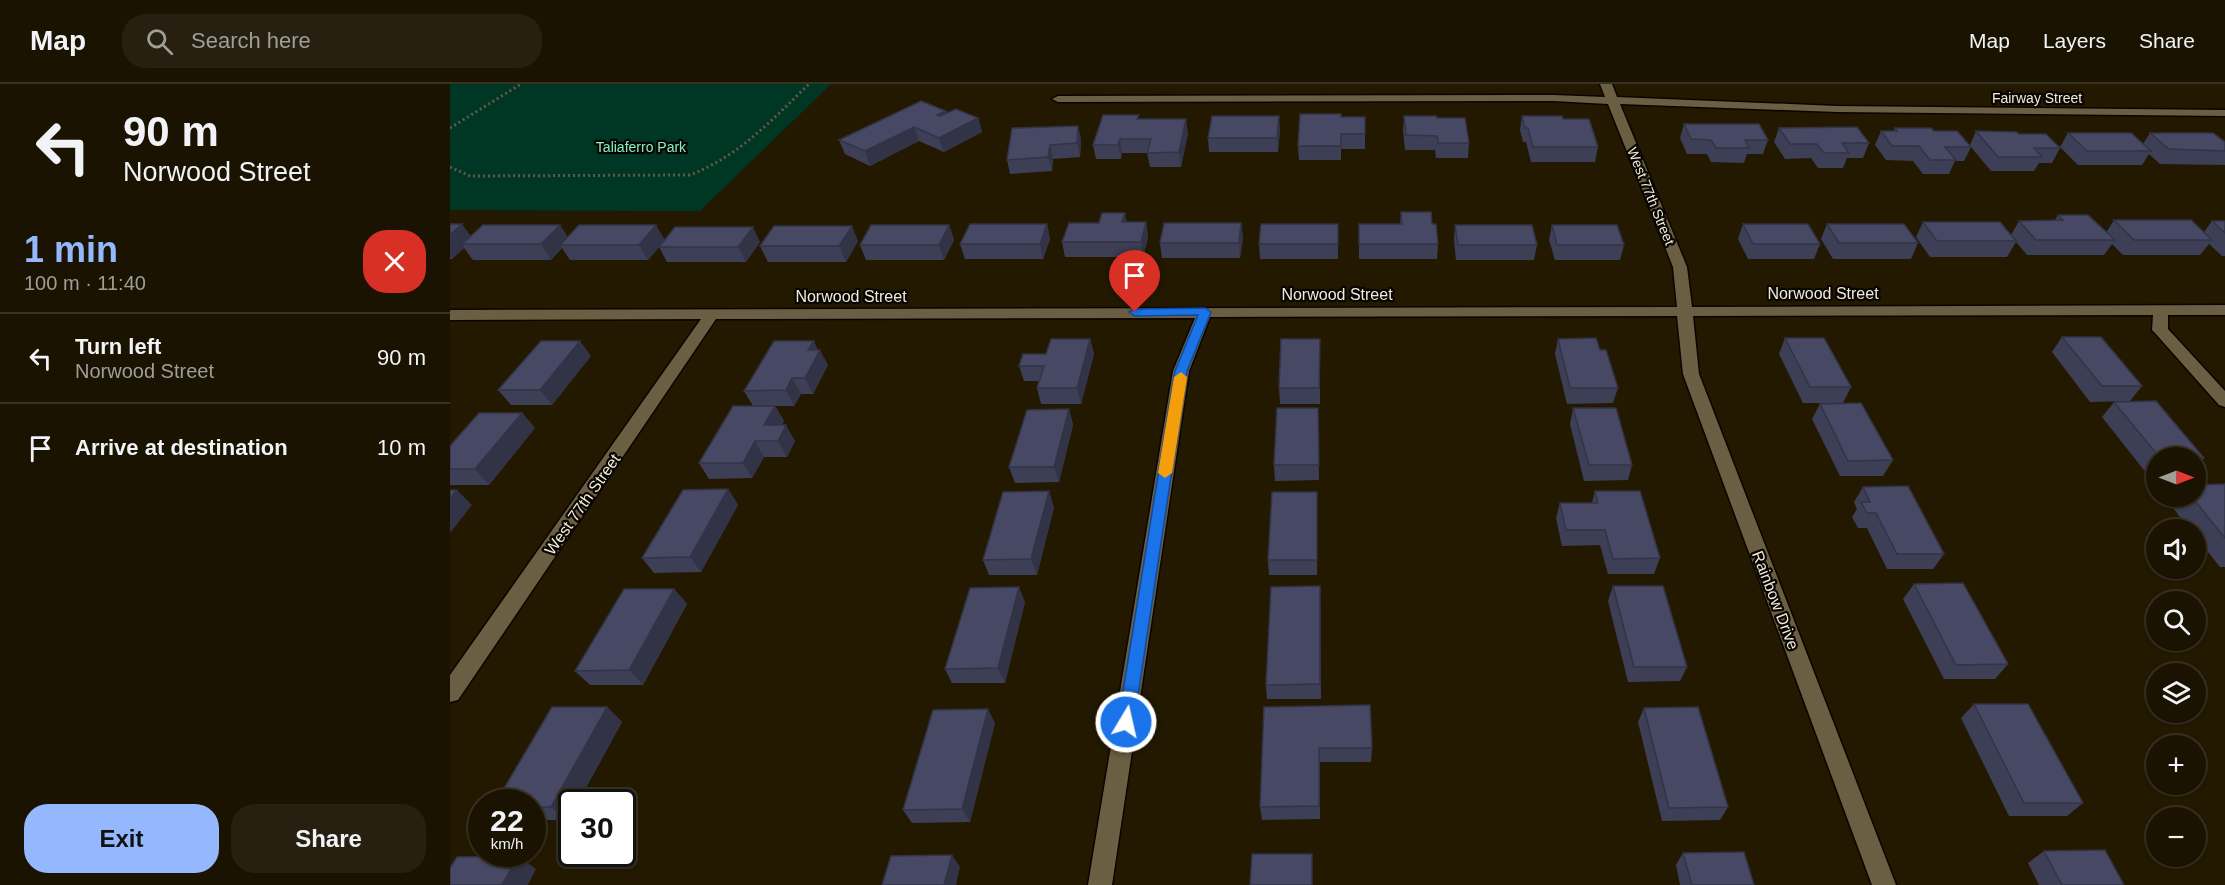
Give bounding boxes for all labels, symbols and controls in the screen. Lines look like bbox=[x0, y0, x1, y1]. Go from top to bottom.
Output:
search box bbox=[122, 14, 542, 68]
text: Map bbox=[30, 25, 86, 56]
icon: search bbox=[143, 25, 176, 58]
text: Search here bbox=[191, 28, 311, 53]
text: Map bbox=[1969, 29, 2010, 52]
text: Layers bbox=[2043, 29, 2106, 52]
text: Share bbox=[2139, 29, 2195, 52]
street label: Fairway Street bbox=[1992, 90, 2082, 106]
icon: left bbox=[24, 108, 102, 186]
text: 90 m bbox=[123, 108, 219, 155]
park label: Taliaferro Park bbox=[596, 139, 687, 155]
street label: West 77th Street bbox=[1624, 145, 1678, 247]
text: Norwood Street bbox=[123, 157, 311, 187]
text: 1 min bbox=[24, 229, 118, 270]
button: close bbox=[363, 230, 426, 293]
pin bbox=[1109, 250, 1160, 312]
icon: arrive bbox=[1118, 259, 1151, 292]
text: 100 m · 11:40 bbox=[24, 272, 146, 294]
street label: Norwood Street bbox=[1767, 285, 1879, 302]
street label: Norwood Street bbox=[1281, 286, 1393, 303]
street label: Norwood Street bbox=[795, 288, 907, 305]
text: Turn left bbox=[75, 334, 161, 359]
icon: left bbox=[24, 342, 57, 375]
text: 90 m bbox=[377, 345, 426, 370]
text: Norwood Street bbox=[75, 360, 214, 382]
icon: arrive bbox=[24, 432, 57, 465]
text: Arrive at destination bbox=[75, 435, 288, 460]
text: 10 m bbox=[377, 435, 426, 460]
north arrow bbox=[2146, 447, 2206, 507]
map controls bbox=[2146, 447, 2206, 867]
street label: West 77th Street bbox=[541, 450, 624, 558]
button: sound bbox=[2146, 519, 2206, 579]
street label: Rainbow Drive bbox=[1749, 549, 1802, 652]
button: search bbox=[2146, 591, 2206, 651]
button: layers bbox=[2146, 663, 2206, 723]
position arrow bbox=[1094, 690, 1158, 754]
button: + bbox=[2146, 735, 2206, 795]
speed limit sign: 30 bbox=[558, 789, 636, 867]
button: Exit bbox=[24, 804, 219, 873]
button: Share bbox=[231, 804, 426, 873]
text: 22 bbox=[490, 804, 524, 837]
button: − bbox=[2146, 807, 2206, 867]
text: km/h bbox=[491, 835, 523, 852]

